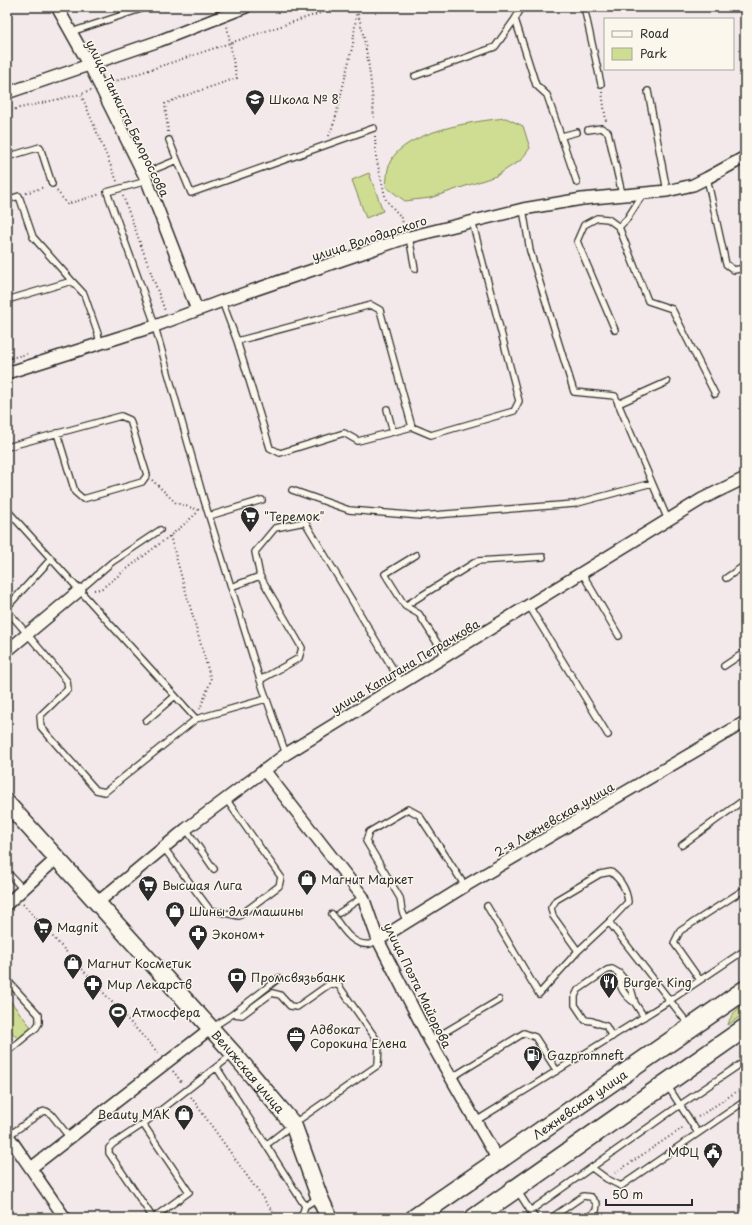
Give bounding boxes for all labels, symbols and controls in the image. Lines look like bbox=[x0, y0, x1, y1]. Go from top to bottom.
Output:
legend bbox=[604, 18, 734, 70]
text: Road bbox=[640, 24, 669, 42]
street label: улица Танкиста Белороссова bbox=[82, 36, 174, 200]
text: Park bbox=[640, 44, 667, 62]
school or university icon: Школа № 8 bbox=[244, 88, 266, 116]
place label: Школа № 8 bbox=[269, 90, 339, 108]
street label: улица Володарского bbox=[309, 211, 429, 265]
supermarket icon: "Теремок" bbox=[239, 505, 261, 533]
place label: "Теремок" bbox=[264, 507, 325, 525]
street label: улица Капитана Петрачкова bbox=[327, 614, 483, 718]
street label: 2-я Лежневская улица bbox=[491, 777, 618, 861]
shop icon: Магнит Маркет bbox=[296, 868, 318, 896]
place label: Магнит Маркет bbox=[321, 870, 413, 888]
supermarket icon: Высшая Лига bbox=[137, 874, 159, 902]
place label: Высшая Лига bbox=[162, 876, 243, 894]
shop icon: Шины для машины bbox=[164, 900, 186, 928]
place label: Шины для машины bbox=[189, 902, 304, 920]
supermarket icon: Magnit bbox=[32, 916, 54, 944]
place label: Magnit bbox=[57, 918, 99, 936]
street label: улица Поэта Майорова bbox=[380, 919, 457, 1051]
pharmacy icon: Эконом+ bbox=[187, 923, 209, 951]
place label: Эконом+ bbox=[212, 925, 265, 943]
shop icon: Магнит Косметик bbox=[62, 952, 84, 980]
place label: Магнит Косметик bbox=[87, 954, 192, 972]
bank icon: Промсвязьбанк bbox=[226, 966, 248, 994]
place label: Промсвязьбанк bbox=[251, 968, 346, 986]
restaurant icon: Burger King bbox=[598, 971, 620, 999]
pharmacy icon: Мир Лекарств bbox=[82, 973, 104, 1001]
place label: Burger King bbox=[623, 973, 692, 991]
place label: Мир Лекарств bbox=[107, 975, 192, 993]
sports icon: Атмосфера bbox=[107, 1001, 129, 1029]
place label: Атмосфера bbox=[132, 1003, 201, 1021]
place label: Адвокат Сорокина Елена bbox=[310, 1020, 407, 1052]
office icon: Адвокат Сорокина Елена bbox=[285, 1025, 307, 1053]
street label: Велижская улица bbox=[207, 1026, 289, 1117]
fuel station icon: Gazpromneft bbox=[522, 1044, 544, 1072]
place label: Gazpromneft bbox=[547, 1046, 624, 1064]
street label: Лежневская улица bbox=[529, 1065, 631, 1143]
shop icon: Beauty MAK bbox=[173, 1103, 195, 1131]
place label: Beauty MAK bbox=[97, 1105, 170, 1123]
public building icon: МФЦ bbox=[702, 1141, 724, 1169]
place label: МФЦ bbox=[668, 1143, 700, 1161]
scale bar bbox=[606, 1181, 692, 1207]
text: 50 m bbox=[612, 1185, 643, 1203]

